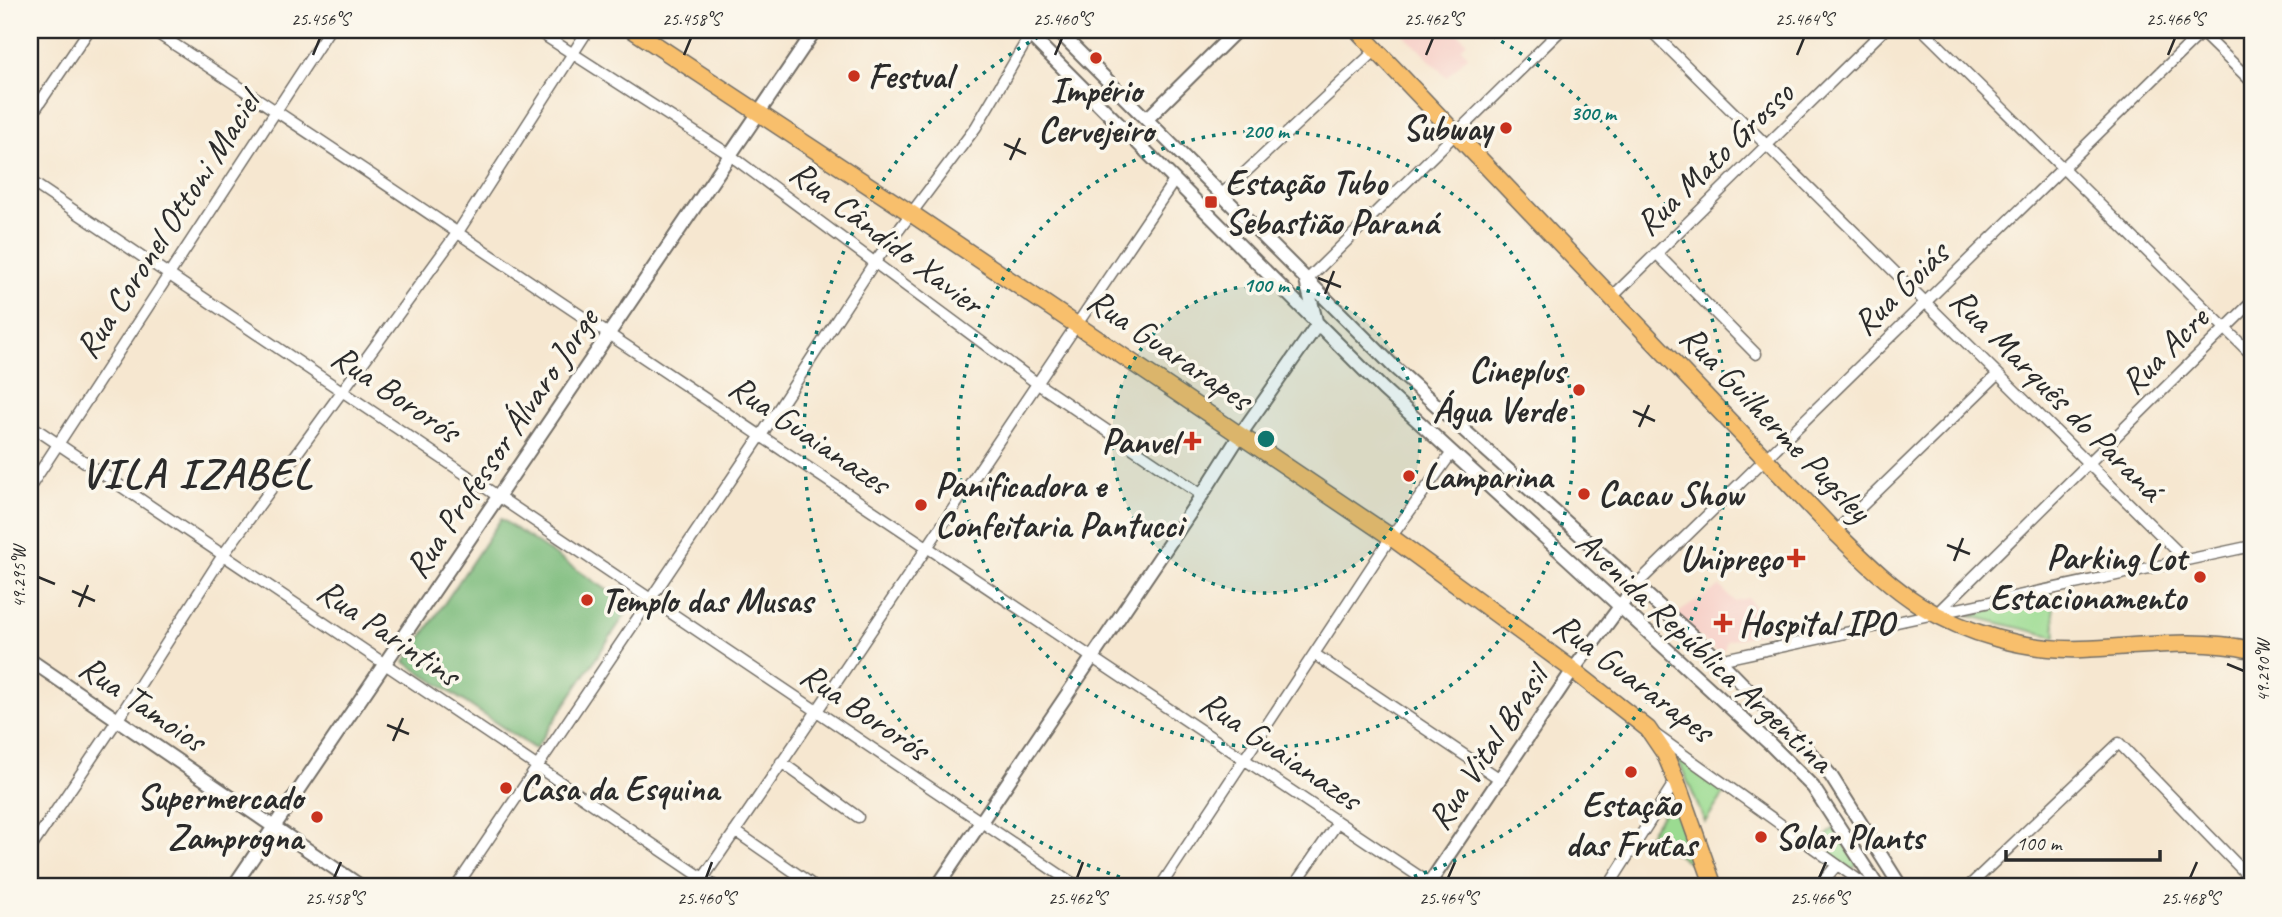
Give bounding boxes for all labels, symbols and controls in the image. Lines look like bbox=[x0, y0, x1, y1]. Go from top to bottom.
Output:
text: 25.456°S bbox=[291, 8, 352, 30]
text: 25.458°S bbox=[662, 8, 723, 30]
text: 25.460°S bbox=[1033, 8, 1094, 30]
text: 25.462°S bbox=[1404, 8, 1465, 30]
text: 25.464°S bbox=[1775, 8, 1836, 30]
text: 25.466°S bbox=[2146, 8, 2207, 30]
marker: Império Cervejeiro bbox=[1088, 50, 1104, 66]
place label: Festval bbox=[868, 54, 958, 99]
marker: Festval bbox=[846, 68, 862, 84]
place label: Império Cervejeiro bbox=[1038, 68, 1157, 153]
street label: Rua Mato Grosso bbox=[1625, 70, 1804, 245]
street label: Rua Coronel Ottoni Maciel bbox=[64, 78, 274, 367]
text: 300 m bbox=[1570, 100, 1618, 126]
place label: Subway bbox=[1403, 106, 1496, 151]
text: 200 m bbox=[1243, 118, 1291, 144]
marker: Subway bbox=[1498, 120, 1514, 136]
street label: Rua Cândido Xavier bbox=[781, 150, 994, 326]
place label: Estação Tubo Sebastião Paraná bbox=[1225, 160, 1442, 245]
marker: Estação Tubo Sebastião Paraná bbox=[1203, 194, 1219, 210]
street label: Rua Goiás bbox=[1843, 229, 1960, 345]
text: 100 m bbox=[1243, 272, 1291, 298]
street label: Rua Guararapes bbox=[1079, 278, 1263, 423]
street label: Rua Marquês do Paraná bbox=[1940, 278, 2176, 513]
street label: Rua Acre bbox=[2111, 295, 2220, 404]
street label: Rua Professor Álvaro Jorge bbox=[394, 298, 610, 587]
street label: Rua Guilherme Pugsley bbox=[1670, 315, 1883, 533]
street label: Rua Bororós bbox=[323, 334, 471, 454]
place label: Cineplus Água Verde bbox=[1433, 348, 1569, 433]
street label: Rua Guaianazes bbox=[720, 364, 902, 507]
marker: Cineplus Água Verde bbox=[1571, 382, 1587, 398]
place label: Panvel bbox=[1102, 419, 1185, 464]
centre of rings bbox=[1254, 427, 1278, 451]
marker: Panvel bbox=[1184, 433, 1200, 449]
district label: VILA IZABEL bbox=[81, 447, 313, 500]
place label: Lamparina bbox=[1423, 454, 1556, 499]
place label: Panificadora e Confeitaria Pantucci bbox=[935, 463, 1188, 548]
marker: Lamparina bbox=[1401, 468, 1417, 484]
place label: Cacau Show bbox=[1598, 472, 1746, 517]
marker: Cacau Show bbox=[1576, 486, 1592, 502]
marker: Panificadora e Confeitaria Pantucci bbox=[913, 497, 929, 513]
street label: Avenida República Argentina bbox=[1566, 520, 1844, 784]
place label: Parking Lot Estacionamento bbox=[1990, 535, 2190, 620]
place label: Unipreço bbox=[1680, 536, 1784, 581]
text: 49.295°W bbox=[8, 543, 30, 608]
marker: Unipreço bbox=[1788, 550, 1804, 566]
street label: Rua Parintins bbox=[308, 568, 471, 698]
marker: Parking Lot Estacionamento bbox=[2192, 569, 2208, 585]
place label: Templo das Musas bbox=[601, 578, 816, 623]
marker: Templo das Musas bbox=[579, 592, 595, 608]
place label: Hospital IPO bbox=[1739, 601, 1898, 646]
street label: Rua Guararapes bbox=[1545, 603, 1725, 754]
marker: Hospital IPO bbox=[1713, 613, 1733, 633]
text: 49.290°W bbox=[2252, 637, 2274, 702]
street label: Rua Tamoios bbox=[71, 645, 217, 764]
street label: Rua Bororós bbox=[792, 652, 940, 772]
street label: Rua Vital Brasil bbox=[1416, 653, 1562, 838]
street label: Rua Guaianazes bbox=[1191, 680, 1373, 823]
marker: Estação das Frutas bbox=[1623, 764, 1639, 780]
place label: Casa da Esquina bbox=[520, 766, 722, 811]
place label: Supermercado Zamprogna bbox=[137, 775, 306, 860]
marker: Casa da Esquina bbox=[498, 780, 514, 796]
place label: Estação das Frutas bbox=[1566, 782, 1700, 867]
marker: Supermercado Zamprogna bbox=[309, 809, 325, 825]
place label: Solar Plants bbox=[1775, 815, 1927, 860]
scale bar bbox=[2006, 819, 2160, 863]
marker: Solar Plants bbox=[1753, 829, 1769, 845]
text: 100 m bbox=[2016, 830, 2063, 856]
text: 25.458°S bbox=[305, 887, 366, 909]
text: 25.460°S bbox=[677, 887, 738, 909]
text: 25.462°S bbox=[1048, 887, 1109, 909]
text: 25.464°S bbox=[1419, 887, 1480, 909]
text: 25.466°S bbox=[1790, 887, 1851, 909]
text: 25.468°S bbox=[2161, 887, 2222, 909]

